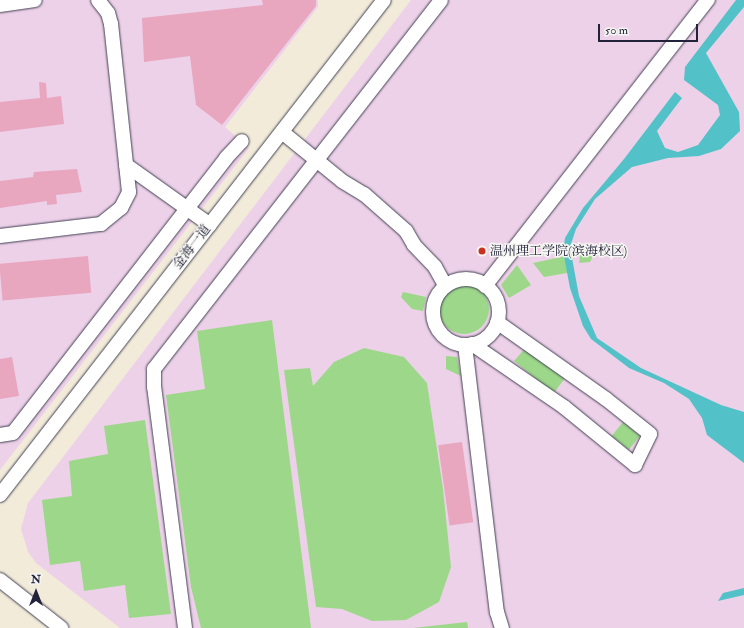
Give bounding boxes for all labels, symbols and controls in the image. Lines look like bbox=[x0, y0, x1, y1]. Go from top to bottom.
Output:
scale bar bbox=[600, 16, 700, 42]
text: 50 m bbox=[605, 23, 628, 38]
street label: 金海一道 bbox=[170, 222, 214, 272]
place label: 温州理工学院(滨海校区) bbox=[490, 243, 627, 259]
marker: 温州理工学院(滨海校区) bbox=[477, 246, 487, 256]
north arrow bbox=[16, 572, 56, 612]
text: N bbox=[31, 573, 41, 586]

